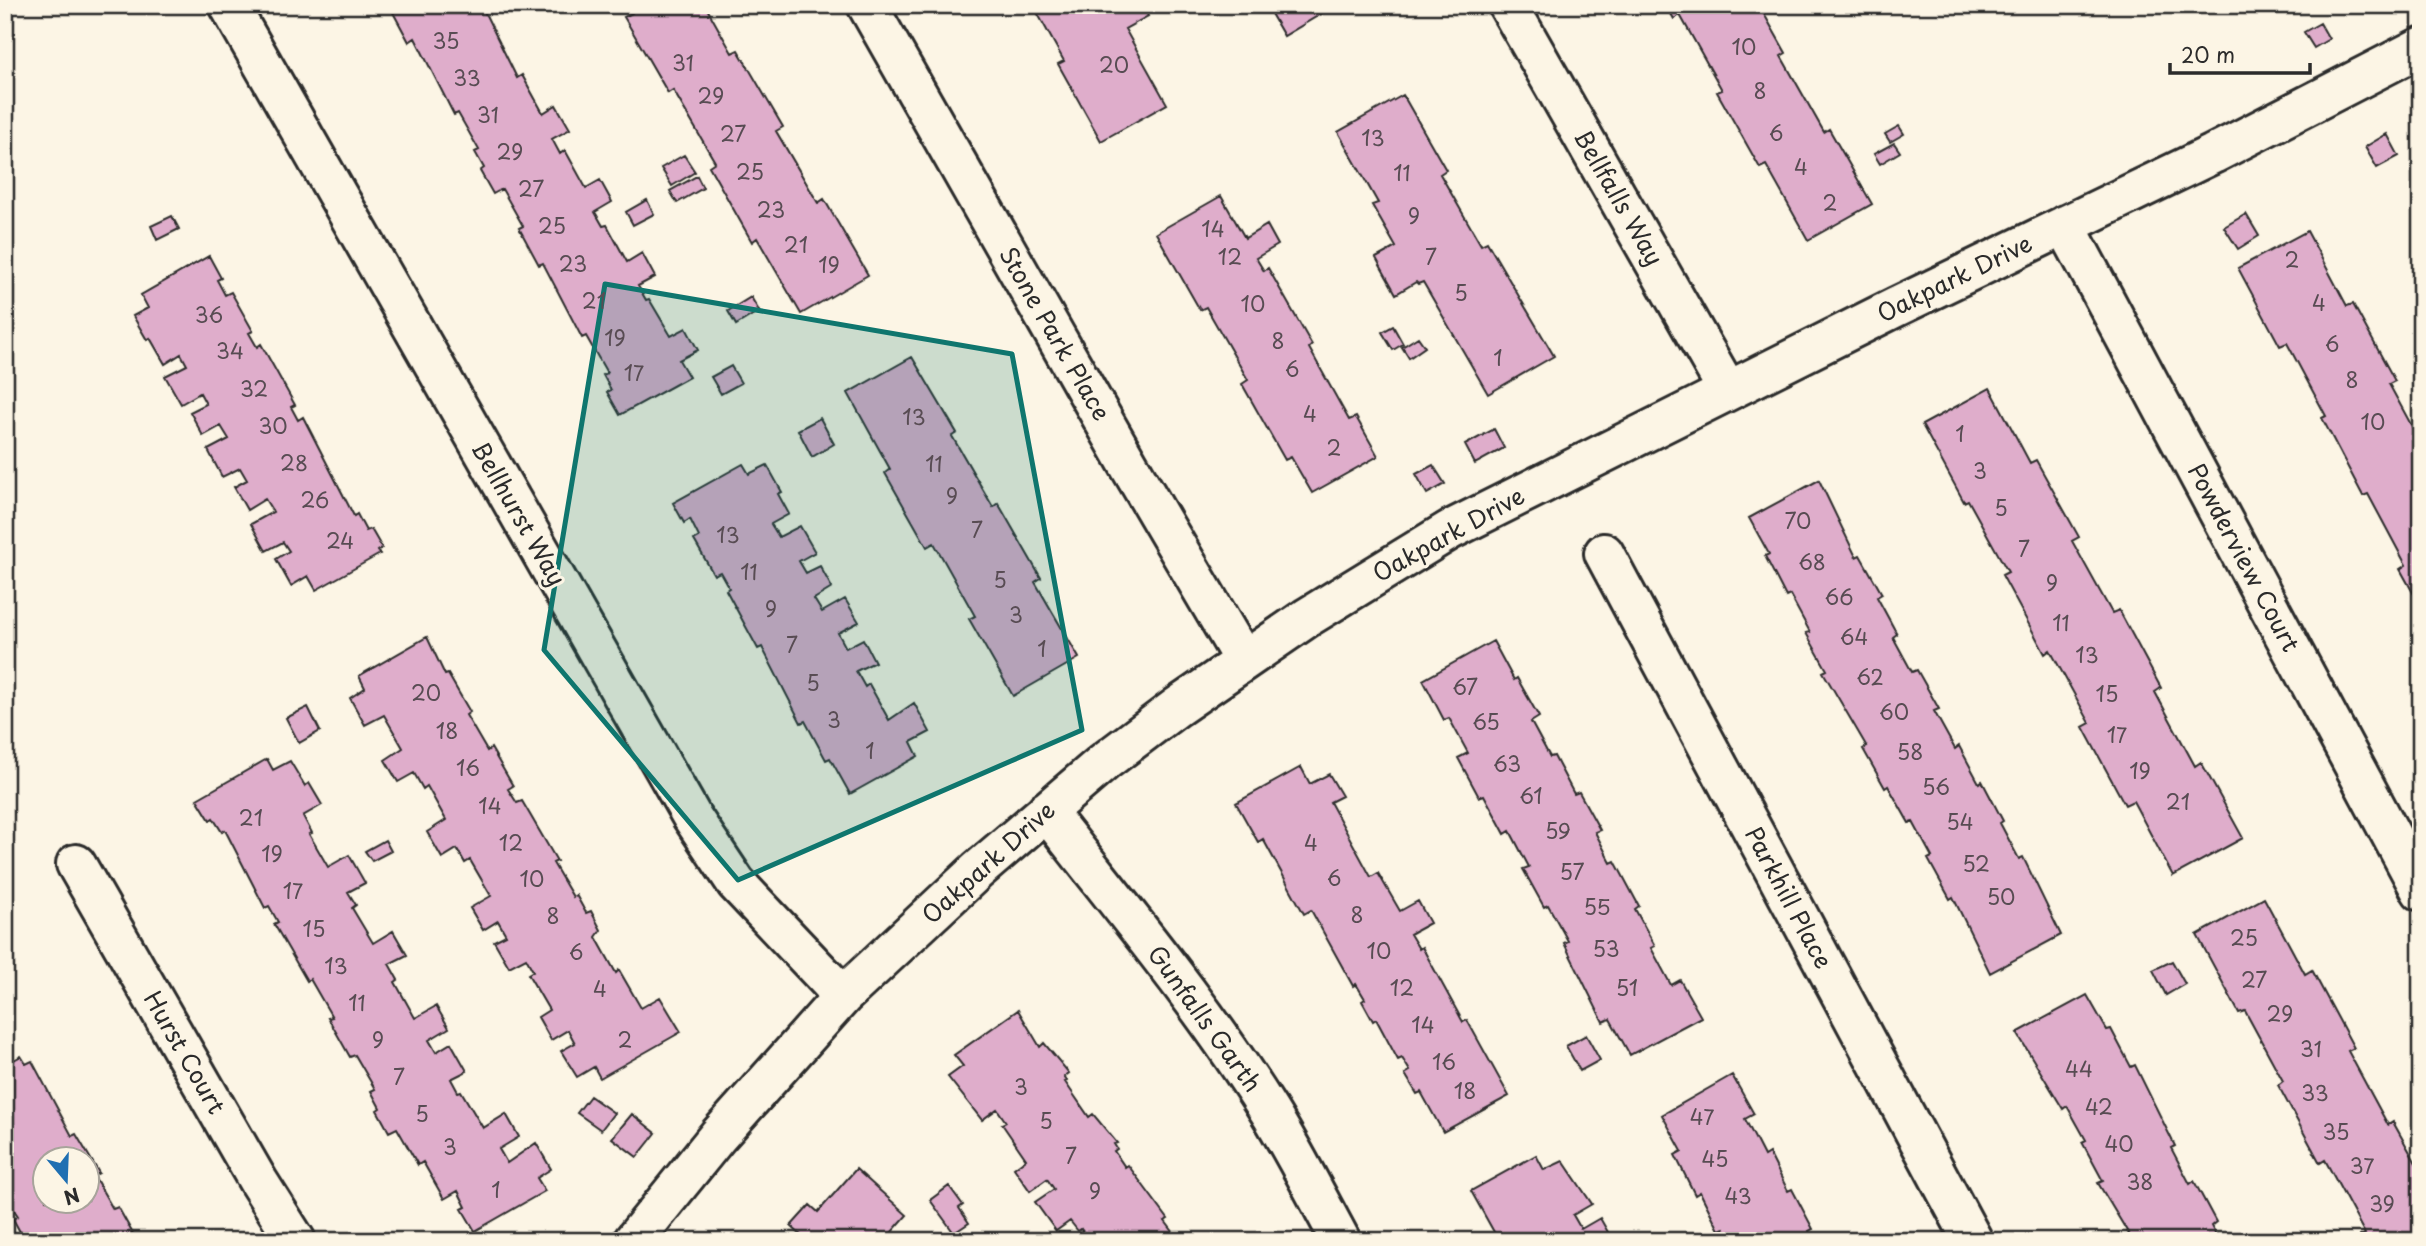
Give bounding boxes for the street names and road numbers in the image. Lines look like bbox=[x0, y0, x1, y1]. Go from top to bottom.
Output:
street label: Bellfalls Way bbox=[1566, 122, 1673, 272]
street label: Oakpark Drive bbox=[1870, 224, 2038, 330]
street label: Stone Park Place bbox=[991, 239, 1120, 427]
street label: Bellhurst Way bbox=[464, 434, 576, 592]
street label: Powderview Court bbox=[2180, 456, 2310, 658]
street label: Oakpark Drive bbox=[1365, 477, 1531, 590]
street label: Oakpark Drive bbox=[913, 792, 1062, 931]
street label: Parkhill Place bbox=[1737, 820, 1842, 975]
street label: Gunfalls Garth bbox=[1140, 937, 1271, 1099]
street label: Hurst Court bbox=[136, 984, 236, 1120]

